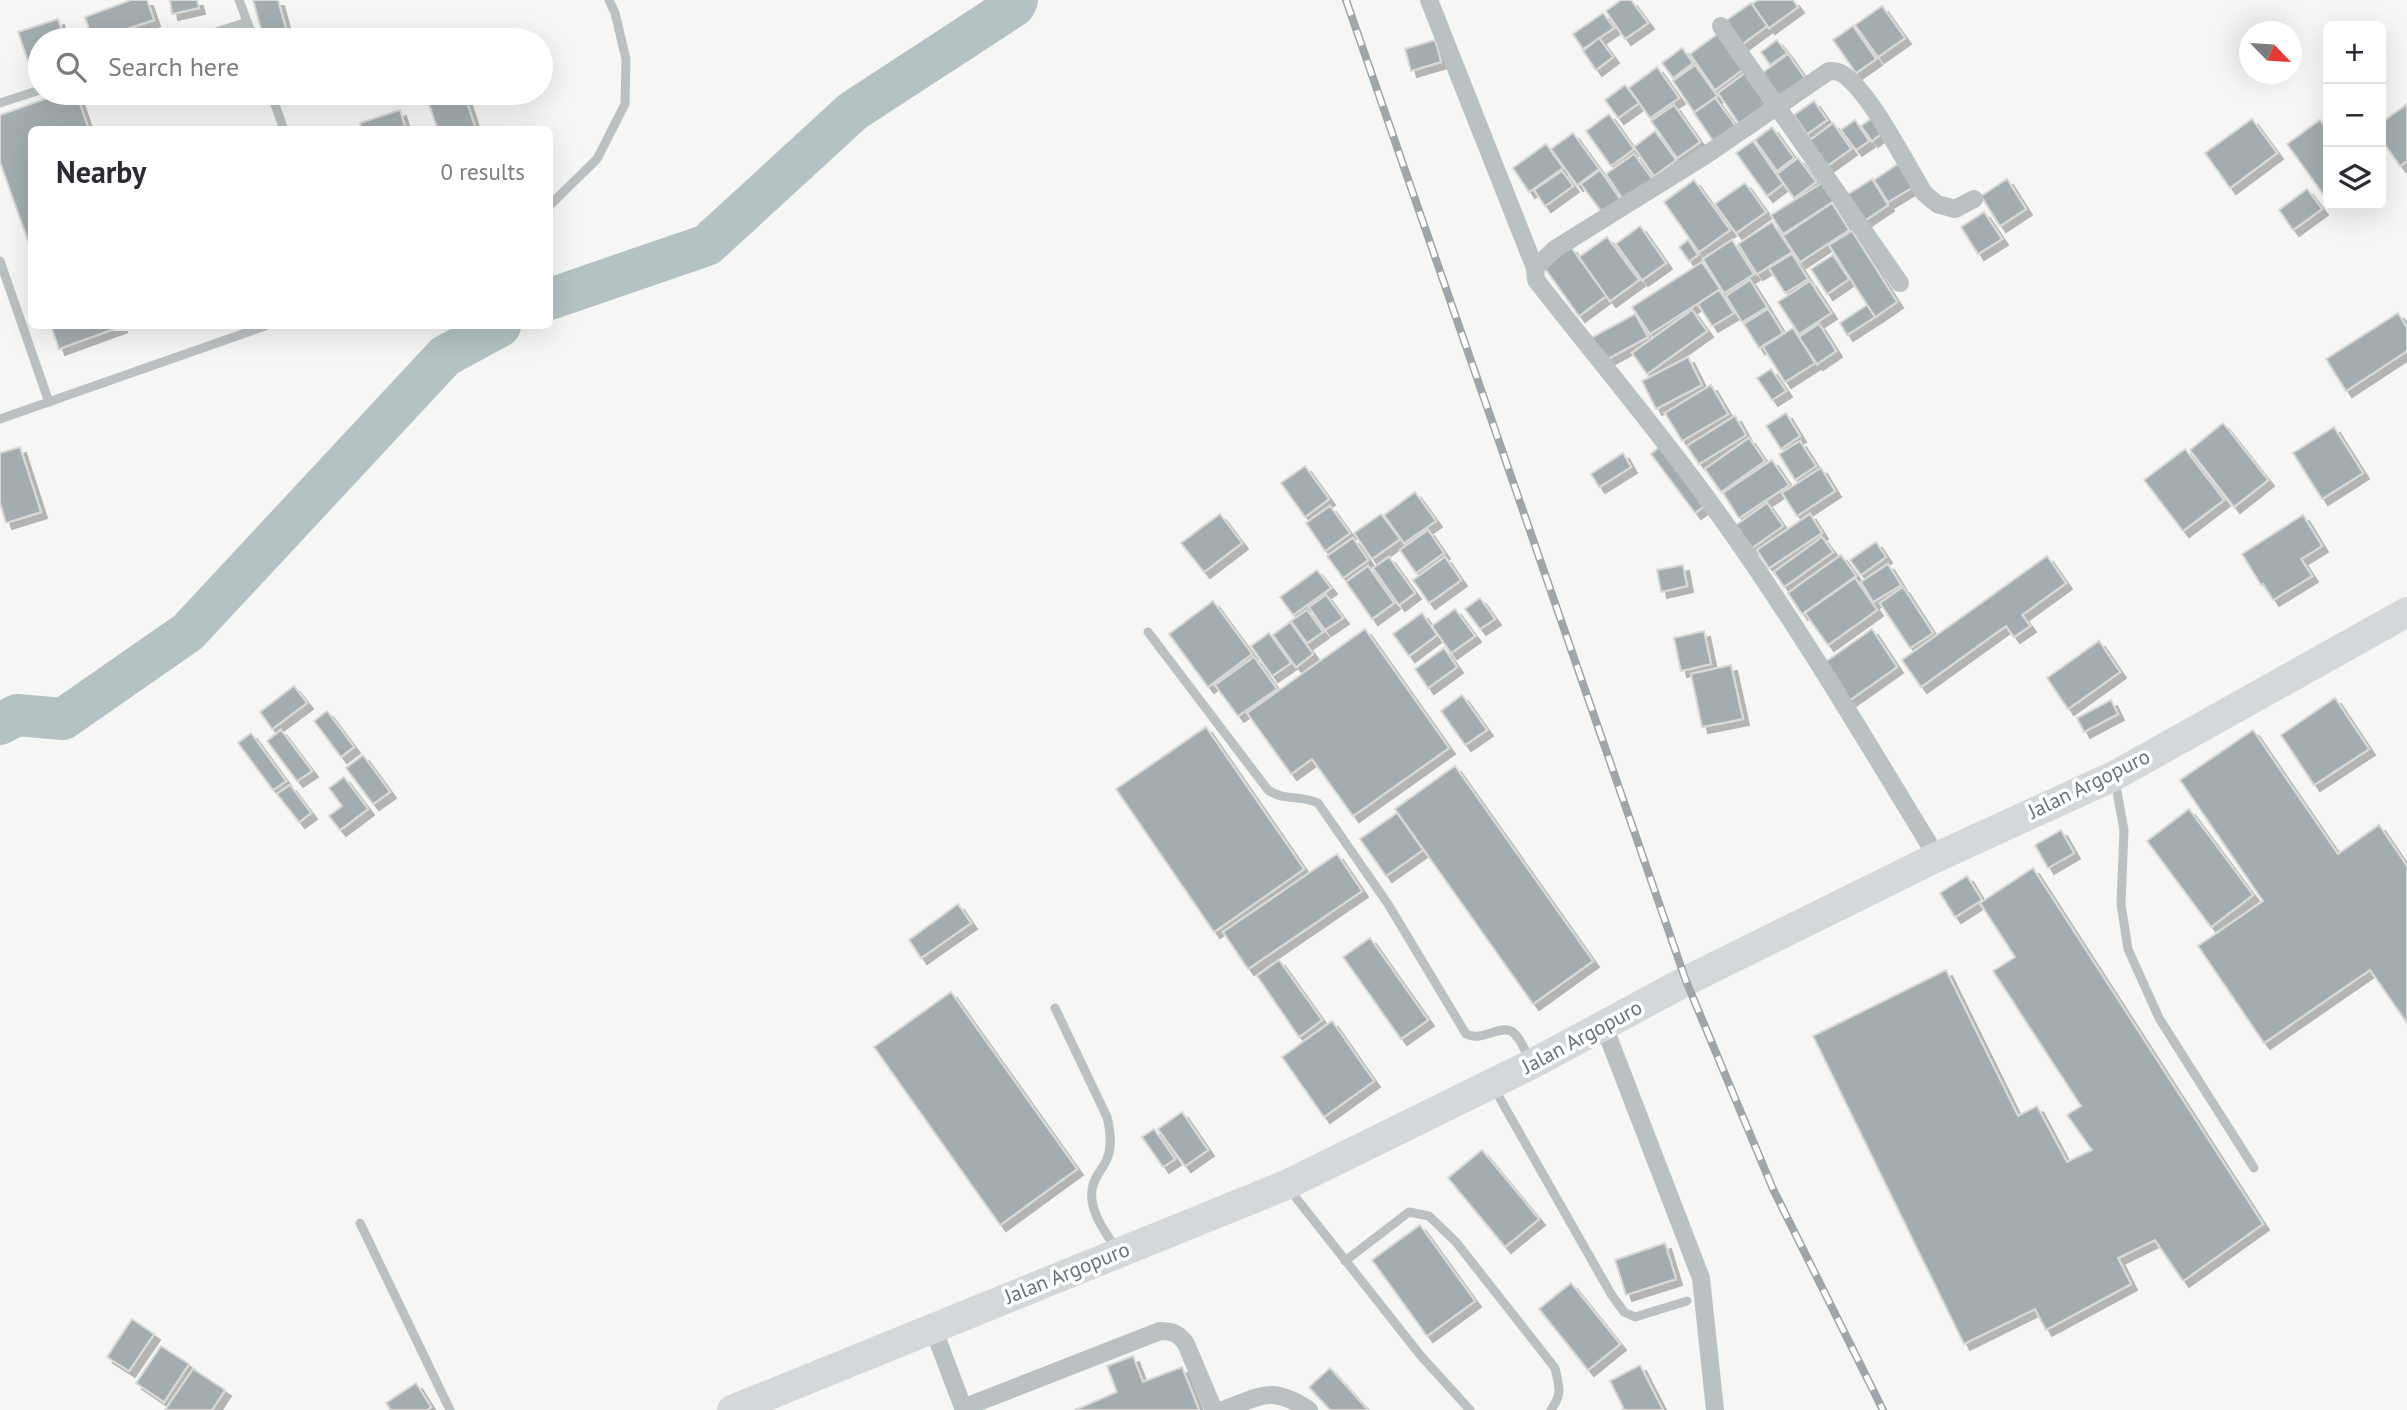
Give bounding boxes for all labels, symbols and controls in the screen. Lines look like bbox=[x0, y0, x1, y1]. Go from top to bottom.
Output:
north arrow bbox=[2239, 21, 2302, 84]
map controls bbox=[2323, 21, 2386, 210]
button: + bbox=[2323, 21, 2386, 84]
search box bbox=[28, 28, 553, 105]
icon: search bbox=[52, 48, 90, 86]
text: Search here bbox=[108, 50, 239, 83]
button: − bbox=[2323, 84, 2386, 147]
button: layers bbox=[2323, 147, 2386, 210]
text: Nearby bbox=[56, 152, 146, 191]
text: 0 results bbox=[441, 157, 525, 186]
street label: Jalan Argopuro bbox=[2022, 742, 2154, 825]
street label: Jalan Argopuro bbox=[1516, 994, 1647, 1080]
street label: Jalan Argopuro bbox=[999, 1235, 1133, 1310]

